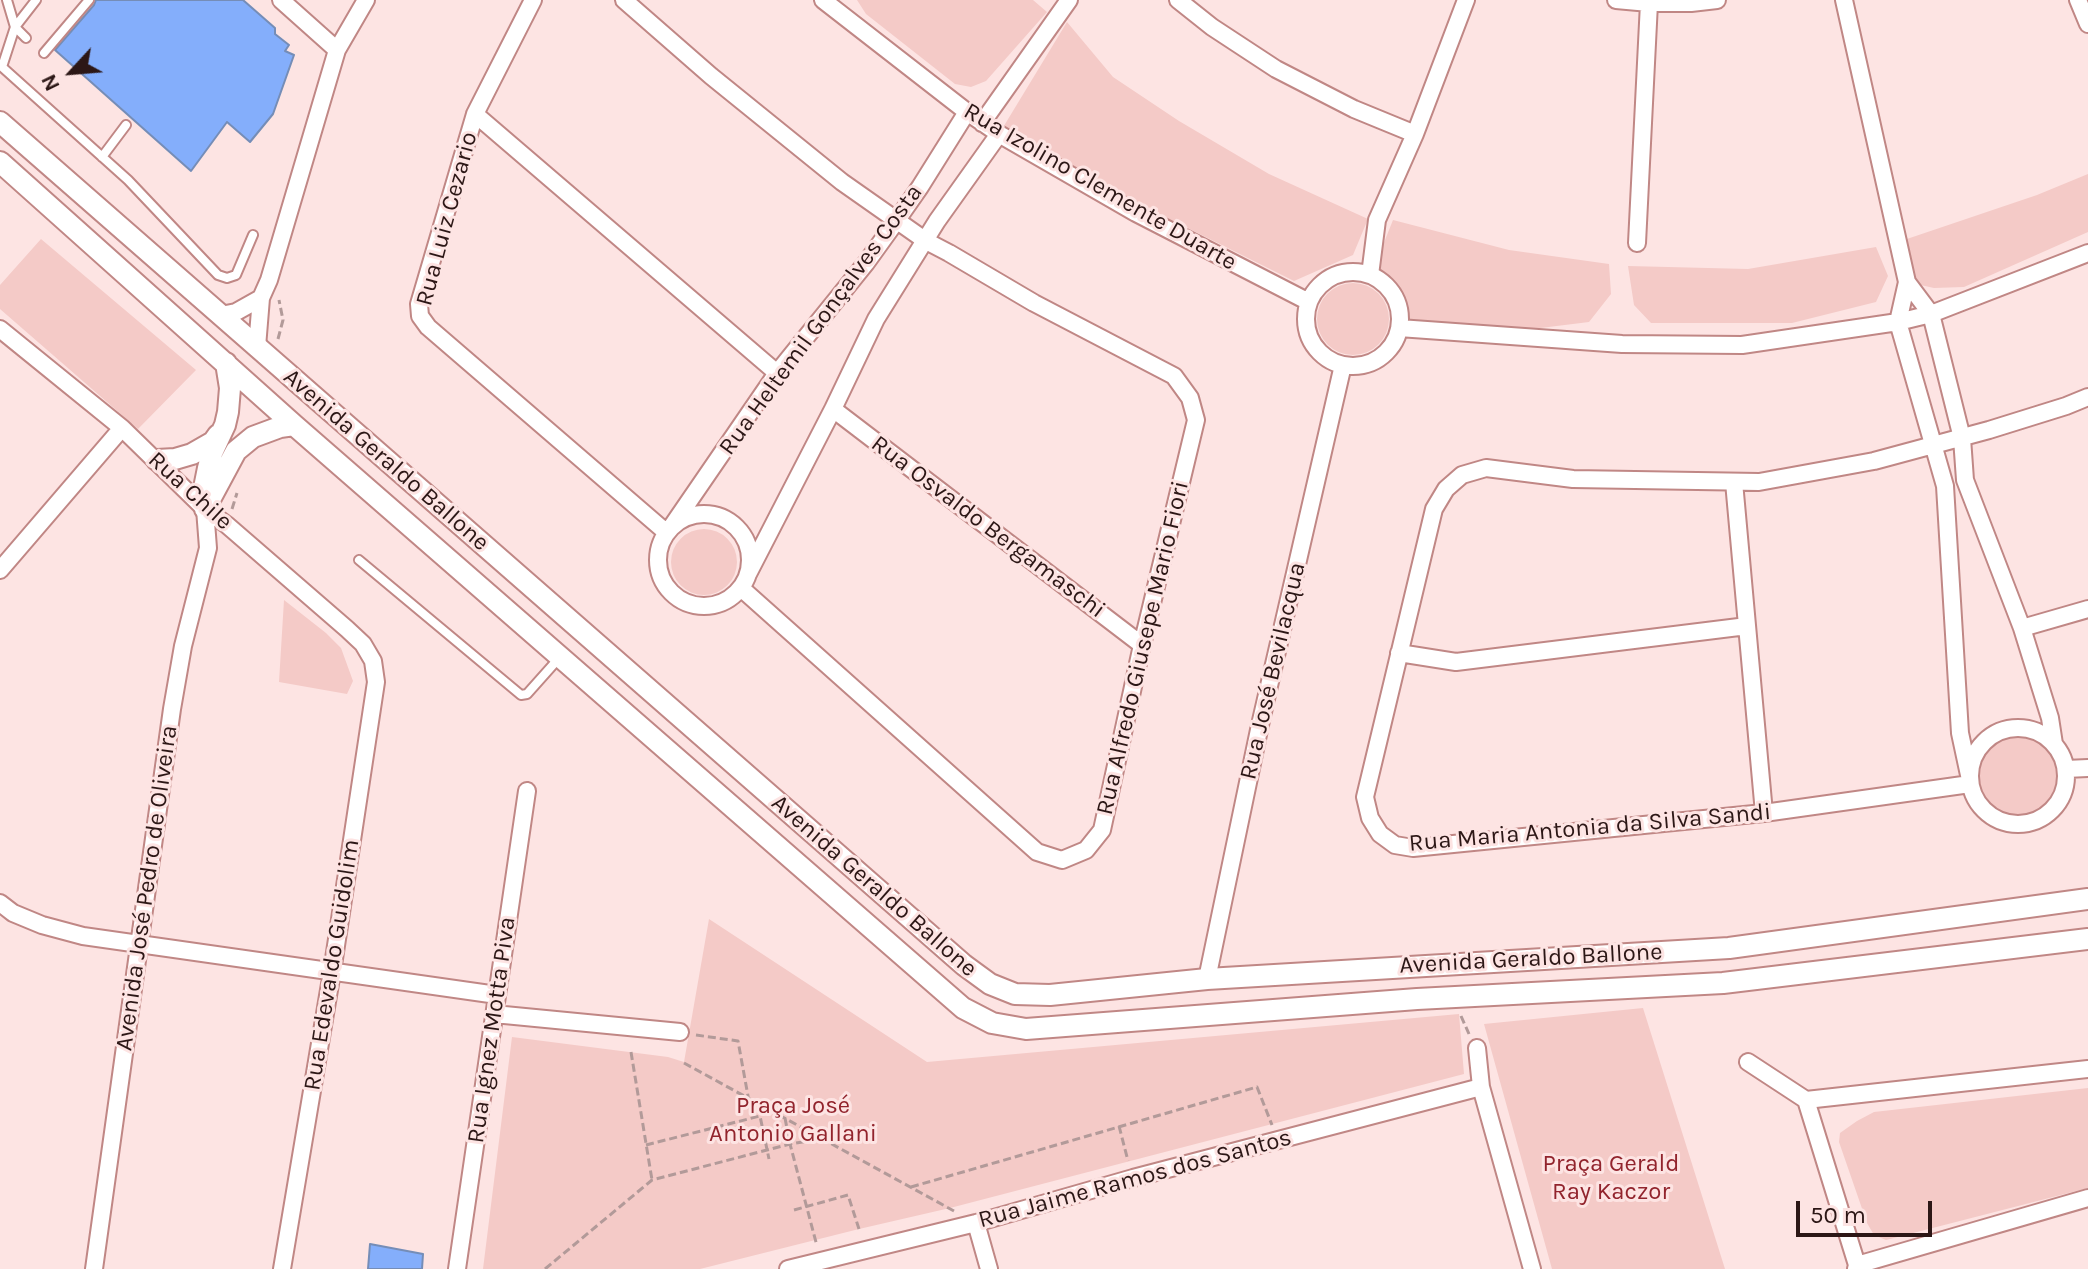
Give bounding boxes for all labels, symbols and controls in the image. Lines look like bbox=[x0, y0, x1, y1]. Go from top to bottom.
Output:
north arrow bbox=[32, 32, 112, 112]
text: N bbox=[35, 70, 66, 95]
street label: Rua Izolino Clemente Duarte bbox=[958, 97, 1242, 277]
street label: Rua Luiz Cezario bbox=[410, 129, 484, 309]
street label: Rua Heltemil Gonçalves Costa bbox=[713, 179, 929, 461]
street label: Avenida Geraldo Ballone bbox=[277, 363, 495, 557]
street label: Rua Osvaldo Bergamaschi bbox=[865, 429, 1111, 625]
street label: Rua Chile bbox=[142, 446, 238, 536]
street label: Rua Alfredo Giusepe Mario Fiori bbox=[1091, 478, 1195, 818]
street label: Rua José Bevilacqua bbox=[1234, 560, 1312, 782]
street label: Avenida José Pedro de Oliveira bbox=[110, 723, 184, 1053]
street label: Avenida Geraldo Ballone bbox=[765, 789, 983, 983]
street label: Rua Maria Antonia da Silva Sandi bbox=[1408, 798, 1772, 858]
street label: Rua Edevaldo Guidolim bbox=[298, 837, 366, 1093]
street label: Rua Ignez Motta Piva bbox=[462, 915, 522, 1145]
street label: Avenida Geraldo Ballone bbox=[1399, 938, 1663, 980]
park label: Praça José Antonio Gallani bbox=[709, 1092, 877, 1148]
street label: Rua Jaime Ramos dos Santos bbox=[975, 1123, 1295, 1235]
park label: Praça Gerald Ray Kaczor bbox=[1542, 1150, 1680, 1206]
scale bar bbox=[1800, 1185, 1936, 1235]
text: 50 m bbox=[1810, 1201, 1866, 1229]

